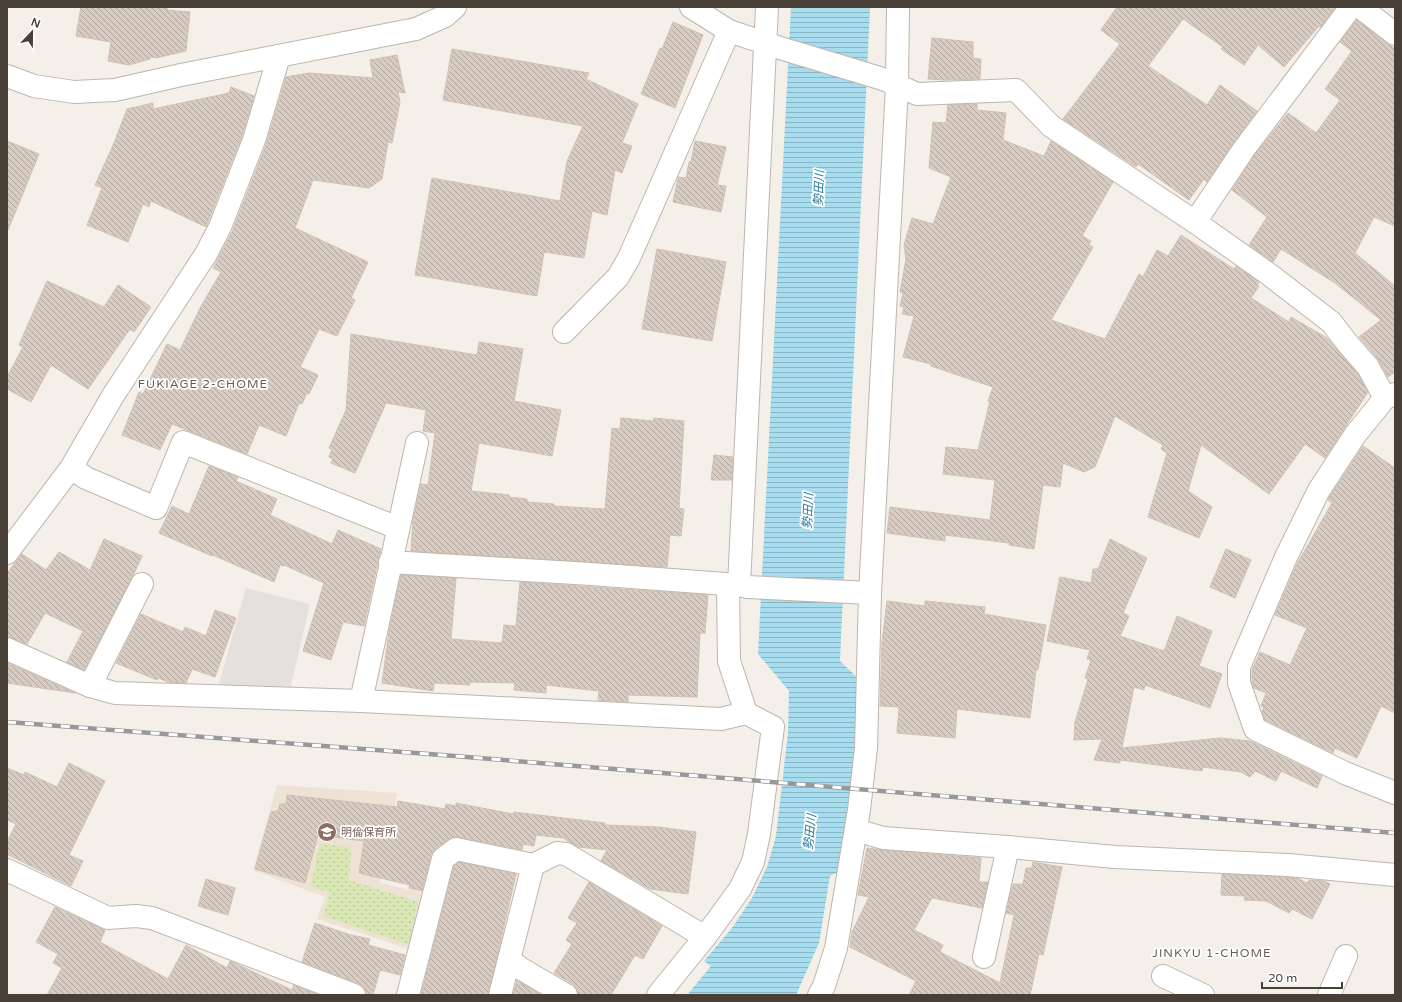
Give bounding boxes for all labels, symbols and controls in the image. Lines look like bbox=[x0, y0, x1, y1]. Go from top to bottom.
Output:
north arrow bbox=[12, 12, 52, 52]
text: N bbox=[29, 16, 42, 31]
water label: 勢田川 bbox=[811, 168, 827, 206]
district label: FUKIAGE 2-CHOME bbox=[138, 377, 268, 391]
water label: 勢田川 bbox=[800, 491, 816, 529]
water label: 勢田川 bbox=[801, 811, 819, 851]
school or university icon: 明倫保育所 bbox=[316, 821, 338, 843]
place label: 明倫保育所 bbox=[341, 826, 397, 839]
district label: JINKYU 1-CHOME bbox=[1152, 946, 1272, 960]
scale bar bbox=[1262, 964, 1342, 990]
text: 20 m bbox=[1268, 971, 1297, 985]

